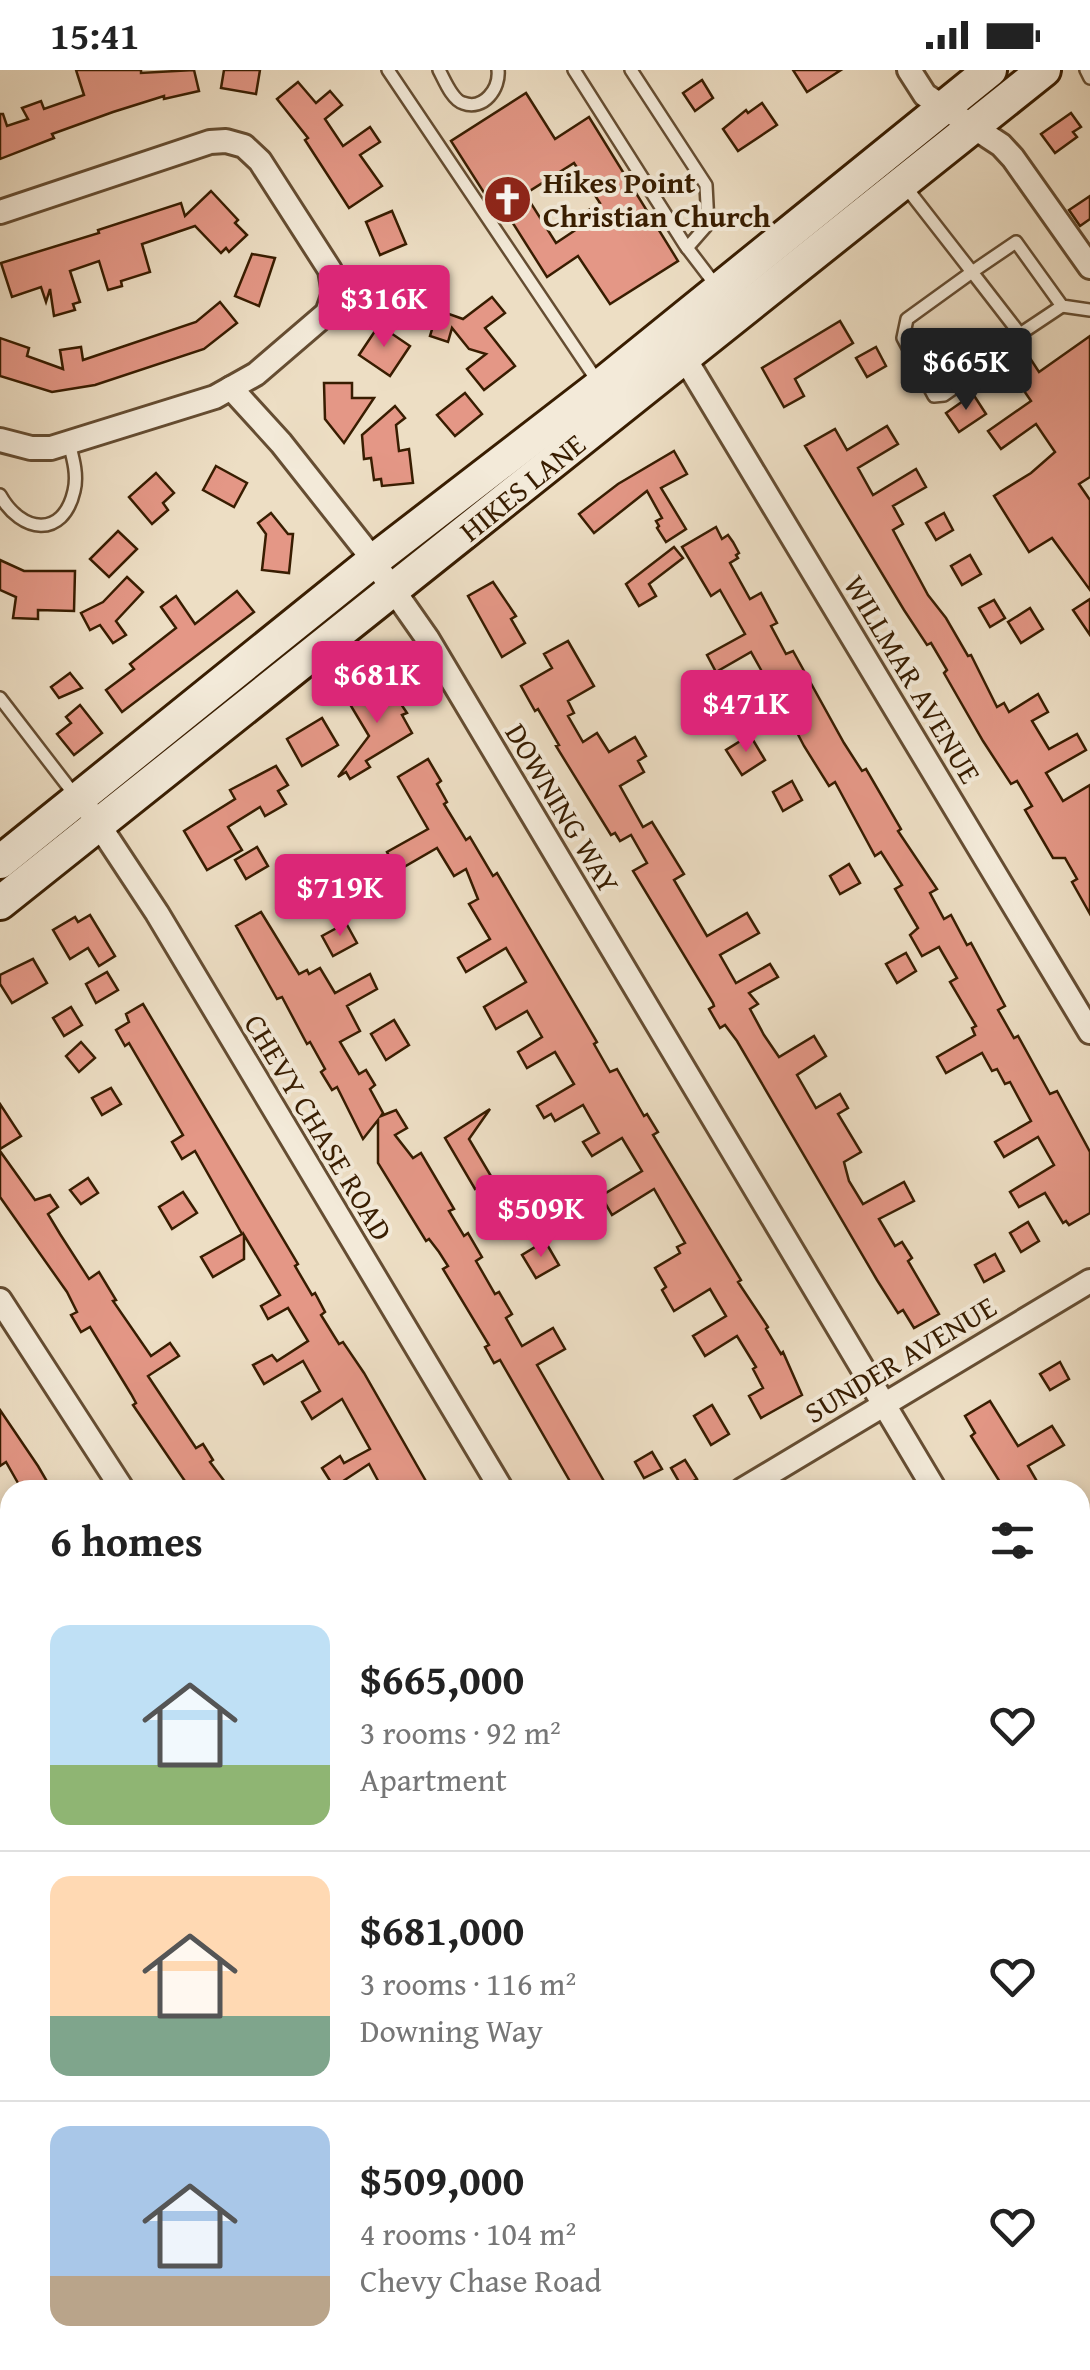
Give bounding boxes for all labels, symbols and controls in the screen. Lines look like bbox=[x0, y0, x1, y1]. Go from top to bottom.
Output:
text: 15:41 bbox=[50, 7, 140, 63]
place label: Hikes Point Christian Church bbox=[543, 160, 771, 238]
church icon: Hikes Point Christian Church bbox=[482, 173, 534, 225]
pin: $316K bbox=[314, 265, 454, 350]
text: $316K bbox=[341, 274, 427, 321]
pin: $665K bbox=[896, 328, 1036, 413]
text: $665K bbox=[923, 337, 1009, 384]
street label: HIKES LANE bbox=[450, 422, 594, 552]
street label: WILLMAR AVENUE bbox=[833, 567, 993, 791]
pin: $681K bbox=[307, 641, 447, 726]
text: $681K bbox=[334, 650, 420, 697]
pin: $471K bbox=[676, 670, 816, 755]
text: $471K bbox=[703, 679, 789, 726]
street label: DOWNING WAY bbox=[495, 715, 631, 901]
pin: $719K bbox=[270, 854, 410, 939]
text: $719K bbox=[297, 863, 383, 910]
street label: CHEVY CHASE ROAD bbox=[234, 1005, 404, 1249]
pin: $509K bbox=[471, 1175, 611, 1260]
text: $509K bbox=[498, 1184, 584, 1231]
street label: SUNDER AVENUE bbox=[796, 1284, 1004, 1434]
text: 6 homes bbox=[50, 1510, 203, 1571]
icon: filters bbox=[985, 1513, 1040, 1568]
text: $665,000 bbox=[360, 1648, 524, 1709]
icon: home bbox=[130, 1665, 250, 1785]
icon: heart bbox=[985, 1698, 1040, 1753]
text: 3 rooms · 92 m² bbox=[360, 1709, 561, 1756]
text: Apartment bbox=[360, 1756, 507, 1803]
text: $681,000 bbox=[360, 1899, 524, 1960]
icon: home bbox=[130, 1916, 250, 2036]
icon: heart bbox=[985, 1949, 1040, 2004]
text: 3 rooms · 116 m² bbox=[360, 1960, 576, 2007]
text: Downing Way bbox=[360, 2007, 543, 2054]
text: $509,000 bbox=[360, 2149, 524, 2210]
icon: home bbox=[130, 2166, 250, 2286]
icon: heart bbox=[985, 2199, 1040, 2254]
text: 4 rooms · 104 m² bbox=[360, 2210, 576, 2257]
text: Chevy Chase Road bbox=[360, 2257, 602, 2304]

